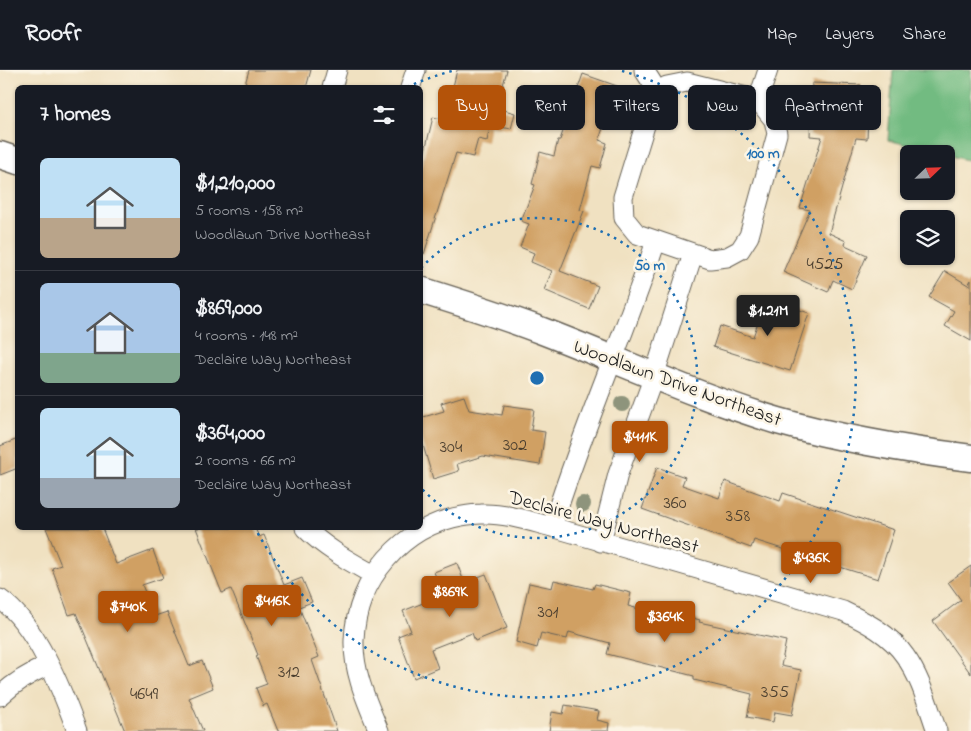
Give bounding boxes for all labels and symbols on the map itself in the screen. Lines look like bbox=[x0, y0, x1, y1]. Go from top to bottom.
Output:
text: 100 m bbox=[746, 143, 780, 165]
north arrow bbox=[900, 145, 955, 200]
house number: 4525 bbox=[807, 252, 843, 278]
text: 50 m bbox=[635, 255, 666, 277]
pin: $1.21M bbox=[727, 294, 809, 337]
street label: Woodlawn Drive Northeast bbox=[569, 333, 785, 436]
centre of rings bbox=[528, 369, 546, 387]
pin: $411K bbox=[605, 420, 675, 463]
house number: 302 bbox=[503, 433, 527, 459]
house number: 304 bbox=[440, 435, 463, 461]
street label: Declaire Way Northeast bbox=[504, 484, 702, 563]
house number: 360 bbox=[663, 491, 687, 517]
house number: 358 bbox=[726, 504, 750, 530]
pin: $436K bbox=[776, 542, 846, 584]
pin: $869K bbox=[415, 576, 485, 618]
pin: $416K bbox=[237, 584, 307, 627]
pin: $740K bbox=[93, 590, 163, 633]
house number: 301 bbox=[538, 600, 559, 626]
pin: $364K bbox=[630, 600, 700, 643]
house number: 312 bbox=[278, 660, 300, 686]
house number: 355 bbox=[761, 680, 789, 706]
house number: 4649 bbox=[130, 682, 159, 708]

